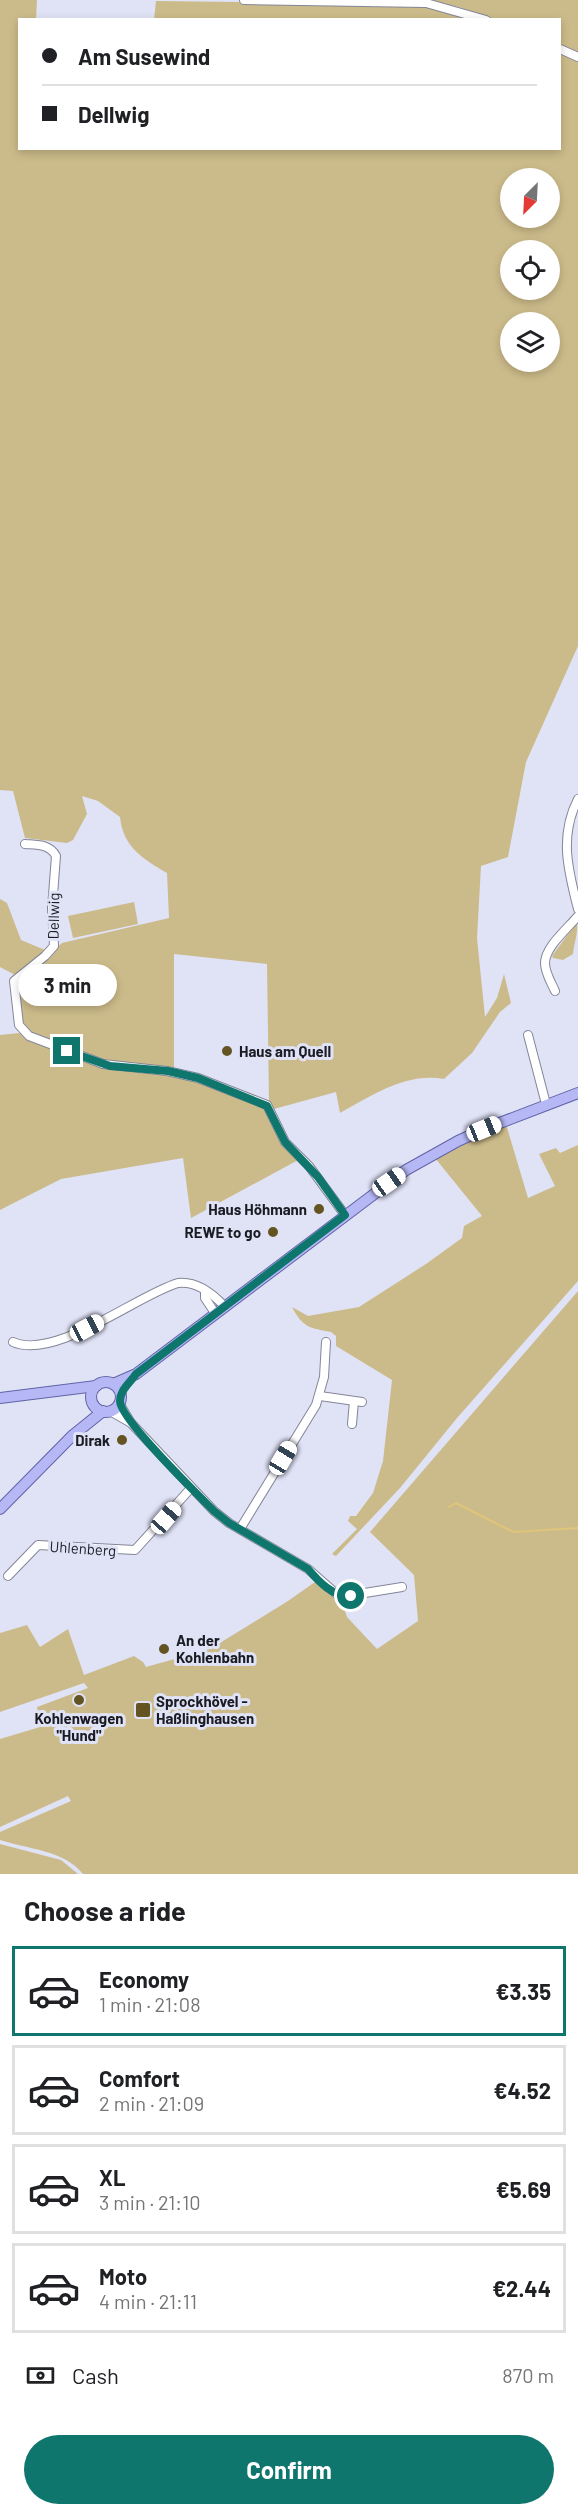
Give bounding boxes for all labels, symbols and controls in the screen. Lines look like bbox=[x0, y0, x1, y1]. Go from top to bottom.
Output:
text: Am Susewind bbox=[78, 43, 210, 69]
text: Dellwig bbox=[78, 101, 149, 127]
north arrow bbox=[500, 168, 560, 228]
map controls bbox=[500, 168, 560, 372]
button: locate bbox=[500, 240, 560, 300]
button: layers bbox=[500, 312, 560, 372]
street label: Dellwig bbox=[44, 892, 62, 940]
callout: 3 min bbox=[17, 964, 116, 1006]
text: 3 min bbox=[44, 973, 91, 997]
route end bbox=[53, 1037, 80, 1064]
place label: Haus am Quell bbox=[239, 1042, 331, 1060]
marker: Haus am Quell bbox=[220, 1044, 234, 1058]
car bbox=[464, 1114, 504, 1144]
car bbox=[369, 1164, 409, 1200]
place label: Haus Höhmann bbox=[208, 1200, 307, 1218]
marker: Haus Höhmann bbox=[312, 1202, 326, 1216]
place label: REWE to go bbox=[184, 1223, 261, 1241]
marker: REWE to go bbox=[266, 1225, 280, 1239]
car bbox=[67, 1312, 107, 1344]
place label: Dirak bbox=[75, 1431, 110, 1449]
marker: Dirak bbox=[115, 1433, 129, 1447]
car bbox=[266, 1438, 300, 1478]
car bbox=[147, 1499, 185, 1537]
street label: Uhlenberg bbox=[49, 1537, 117, 1559]
route start bbox=[337, 1582, 364, 1609]
place label: An der Kohlenbahn bbox=[176, 1631, 254, 1666]
marker: An der Kohlenbahn bbox=[157, 1642, 171, 1656]
place label: Sprockhövel - Haßlinghausen bbox=[156, 1692, 254, 1727]
marker: Kohlenwagen "Hund" bbox=[72, 1693, 86, 1707]
marker: Sprockhövel - Haßlinghausen bbox=[134, 1701, 152, 1719]
place label: Kohlenwagen "Hund" bbox=[34, 1709, 124, 1744]
text: Choose a ride bbox=[24, 1894, 186, 1926]
icon: car bbox=[27, 1964, 81, 2018]
text: Economy bbox=[99, 1966, 189, 1992]
text: €3.35 bbox=[495, 1978, 551, 2004]
text: 1 min · 21:08 bbox=[99, 1992, 201, 2016]
icon: car bbox=[27, 2063, 81, 2117]
text: Comfort bbox=[99, 2065, 180, 2091]
text: €4.52 bbox=[494, 2077, 551, 2103]
text: 2 min · 21:09 bbox=[99, 2091, 204, 2115]
icon: car bbox=[27, 2162, 81, 2216]
text: XL bbox=[99, 2164, 125, 2190]
text: €5.69 bbox=[496, 2176, 551, 2202]
text: 3 min · 21:10 bbox=[99, 2190, 200, 2214]
icon: car bbox=[27, 2261, 81, 2315]
text: Moto bbox=[99, 2263, 147, 2289]
text: €2.44 bbox=[492, 2275, 551, 2301]
text: 4 min · 21:11 bbox=[99, 2289, 197, 2313]
icon: cash bbox=[24, 2359, 57, 2392]
text: Cash bbox=[72, 2362, 119, 2388]
text: 870 m bbox=[502, 2363, 554, 2387]
button: Confirm bbox=[24, 2435, 554, 2504]

